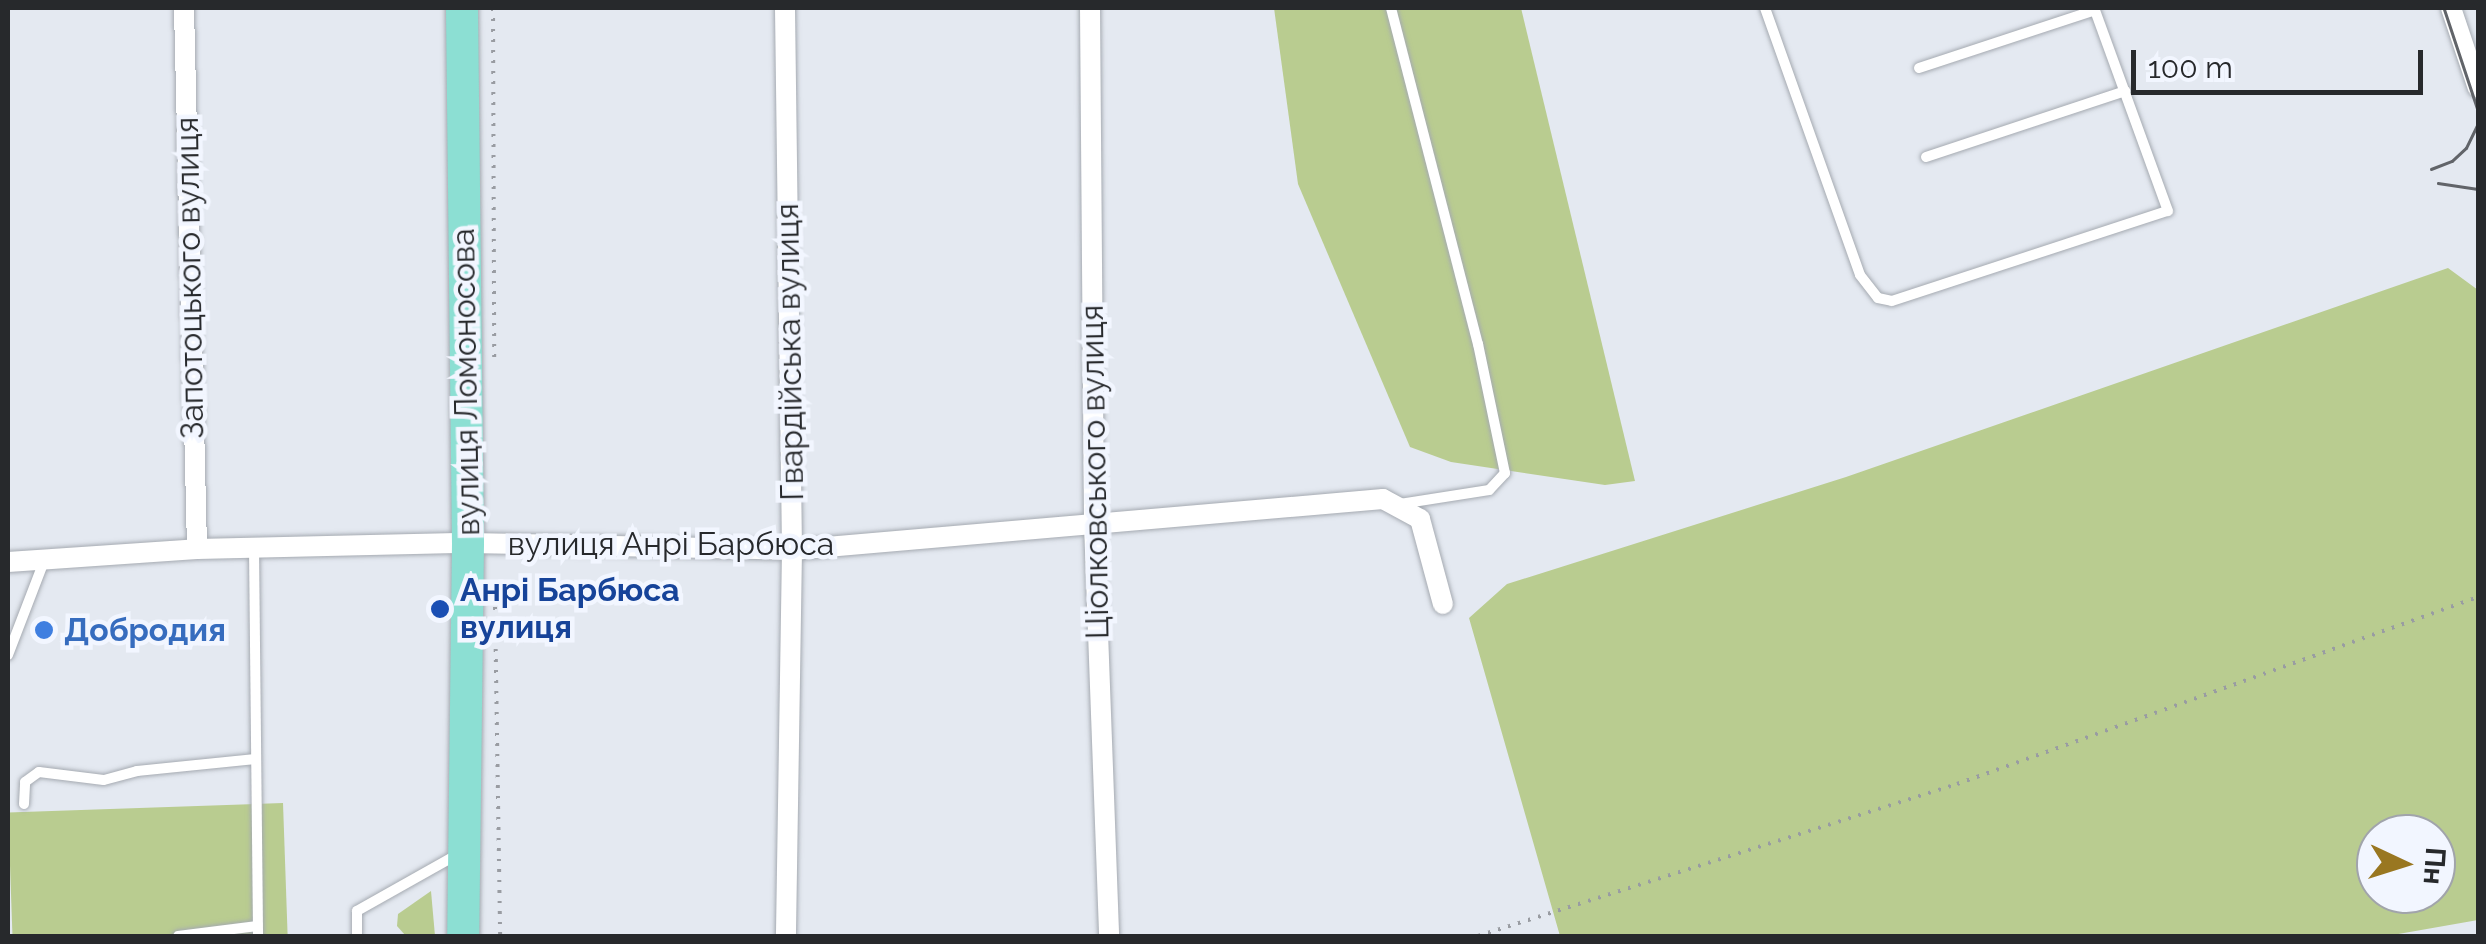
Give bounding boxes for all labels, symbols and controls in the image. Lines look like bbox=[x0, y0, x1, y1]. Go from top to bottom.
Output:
scale bar bbox=[2136, 30, 2428, 92]
text: 100 m bbox=[2148, 50, 2233, 85]
street label: Запотоцького вулиця bbox=[168, 117, 212, 439]
street label: Гвардійська вулиця bbox=[768, 203, 812, 501]
street label: вулиця Ломоносова bbox=[444, 228, 488, 536]
street label: Ціолковського вулиця bbox=[1073, 304, 1117, 640]
street label: вулиця Анрі Барбюса bbox=[507, 525, 835, 563]
place label: Анрі Барбюса вулиця bbox=[460, 572, 680, 647]
marker: Анрі Барбюса вулиця bbox=[429, 598, 451, 620]
place label: Добродия bbox=[64, 611, 226, 649]
marker: Добродия bbox=[33, 619, 55, 641]
north arrow bbox=[2356, 814, 2456, 914]
text: Пн bbox=[2417, 846, 2452, 886]

